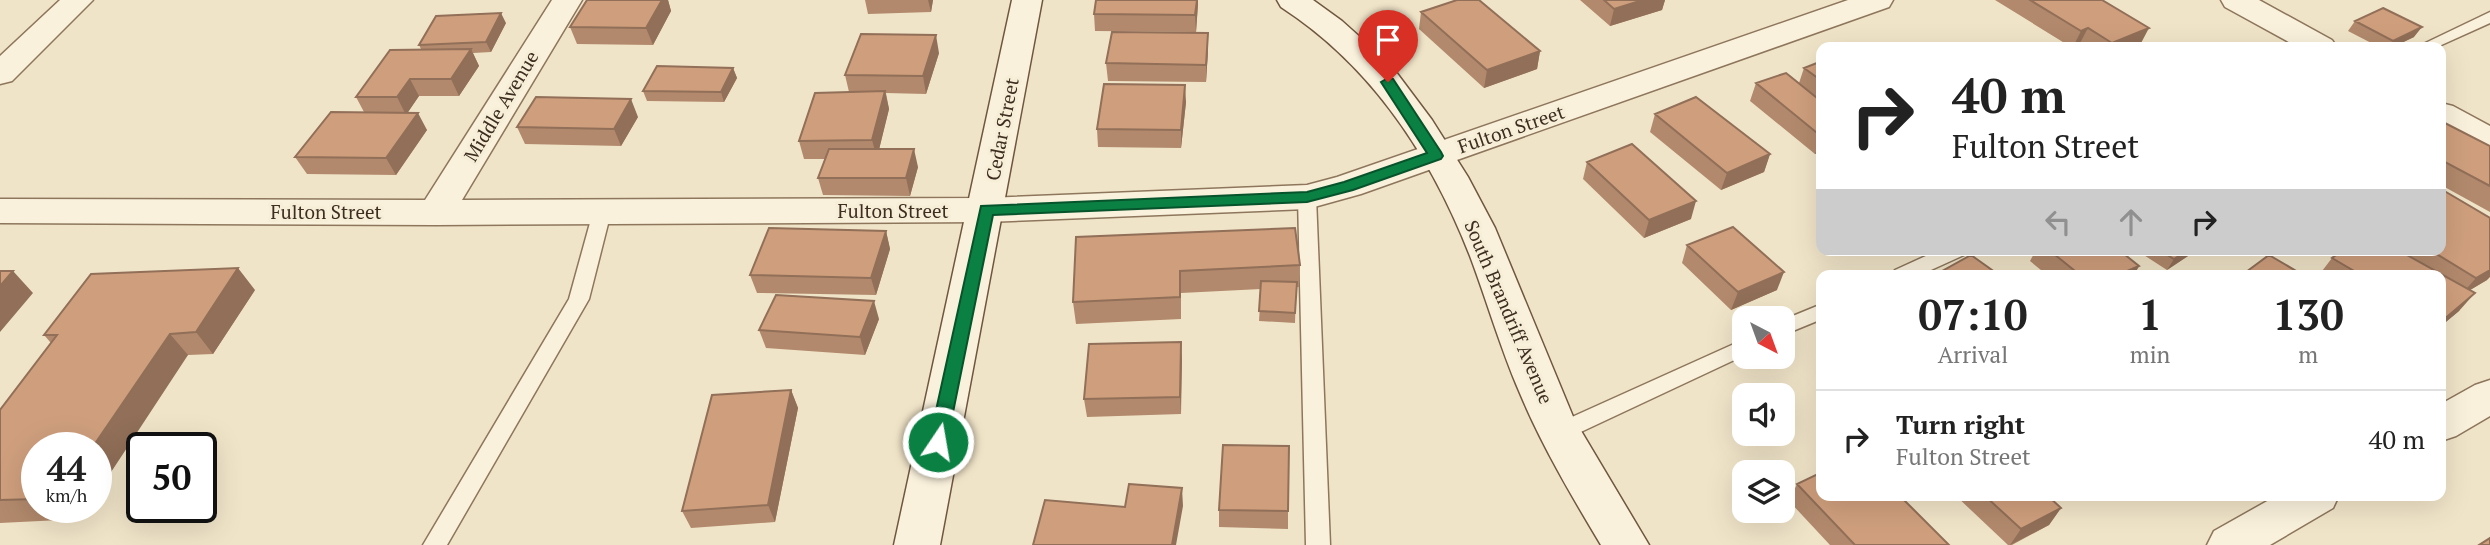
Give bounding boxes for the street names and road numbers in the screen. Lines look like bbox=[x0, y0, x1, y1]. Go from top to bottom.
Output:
street label: Middle Avenue bbox=[458, 46, 543, 166]
street label: Cedar Street bbox=[979, 75, 1024, 182]
street label: Fulton Street bbox=[1454, 99, 1567, 158]
street label: Fulton Street bbox=[837, 198, 949, 223]
street label: Fulton Street bbox=[270, 199, 382, 224]
street label: South Brandriff Avenue bbox=[1459, 216, 1560, 407]

